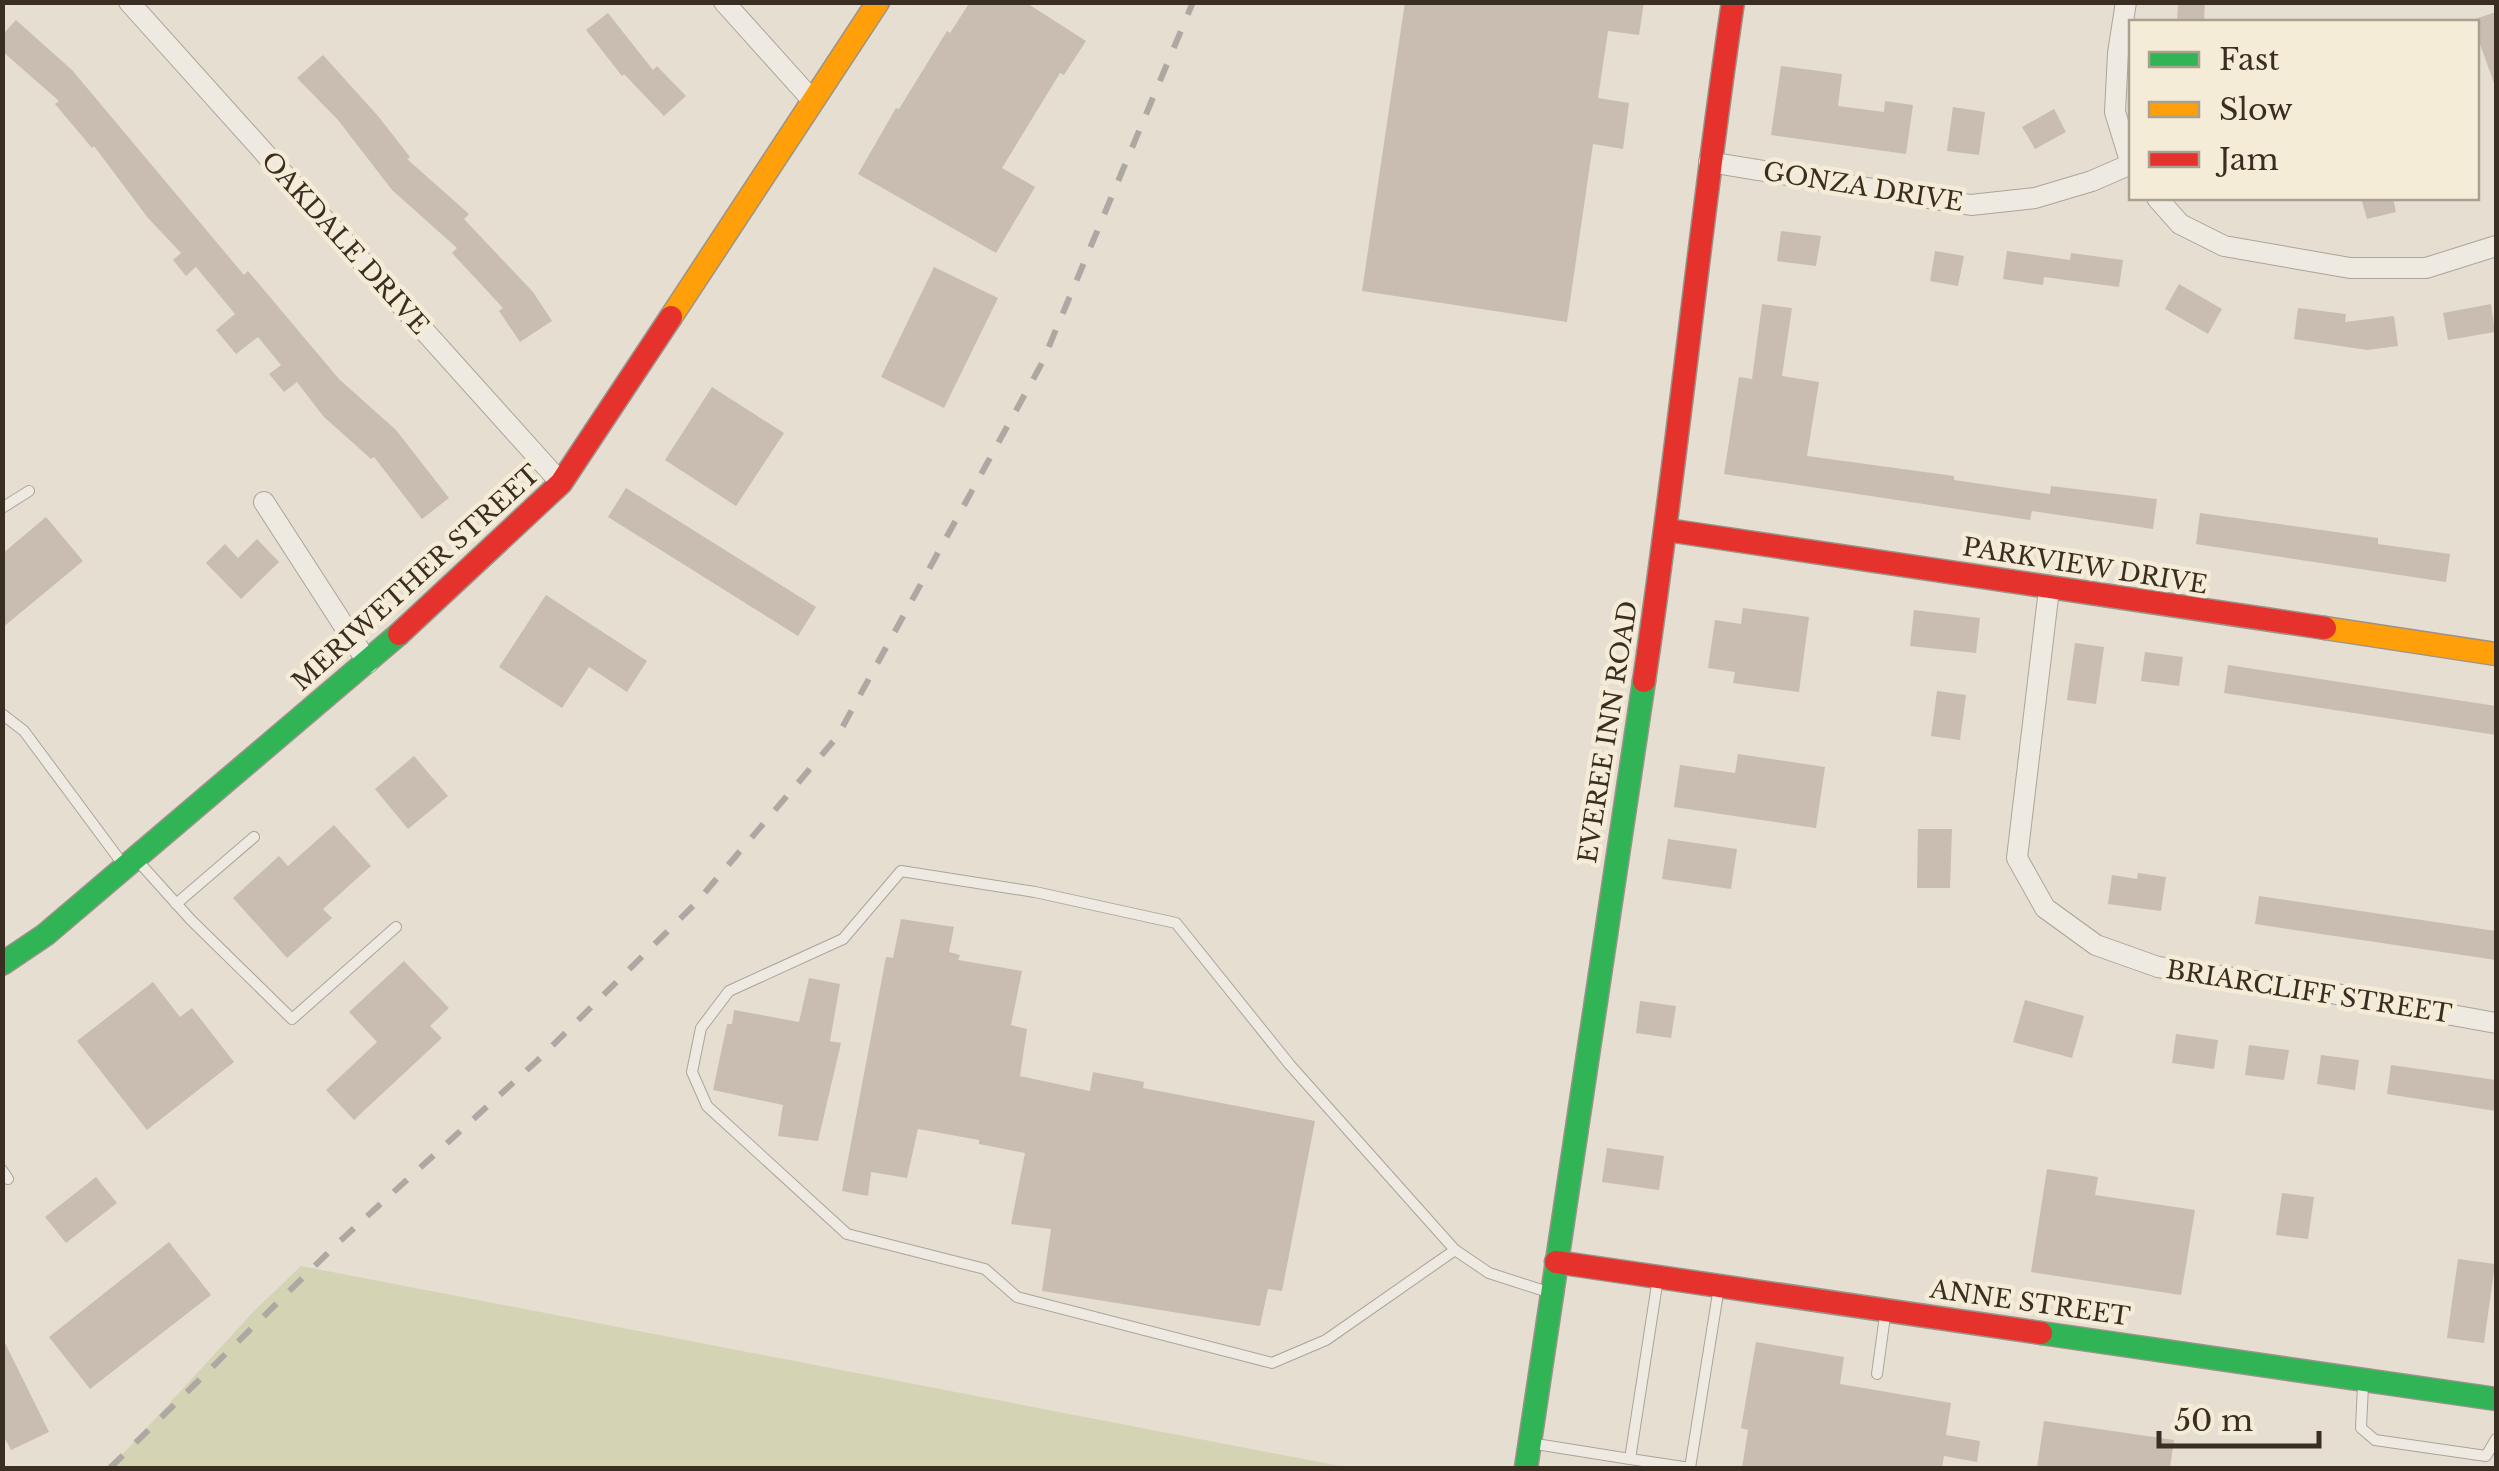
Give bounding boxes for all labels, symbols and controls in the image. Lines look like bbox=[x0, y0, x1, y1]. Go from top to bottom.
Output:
legend bbox=[2129, 20, 2479, 200]
text: Fast bbox=[2219, 41, 2280, 78]
text: Slow bbox=[2219, 91, 2293, 128]
text: Jam bbox=[2215, 141, 2279, 178]
street label: OAKDALE DRIVE bbox=[255, 145, 435, 341]
street label: GONZA DRIVE bbox=[1761, 156, 1965, 218]
street label: MERIWETHER STREET bbox=[286, 459, 546, 697]
street label: PARKVIEW DRIVE bbox=[1960, 531, 2210, 601]
street label: EVEREE INN ROAD bbox=[1572, 599, 1644, 865]
street label: BRIARCLIFF STREET bbox=[2164, 954, 2454, 1030]
street label: ANNE STREET bbox=[1927, 1273, 2132, 1332]
scale bar bbox=[2159, 1386, 2319, 1448]
text: 50 m bbox=[2174, 1402, 2253, 1439]

